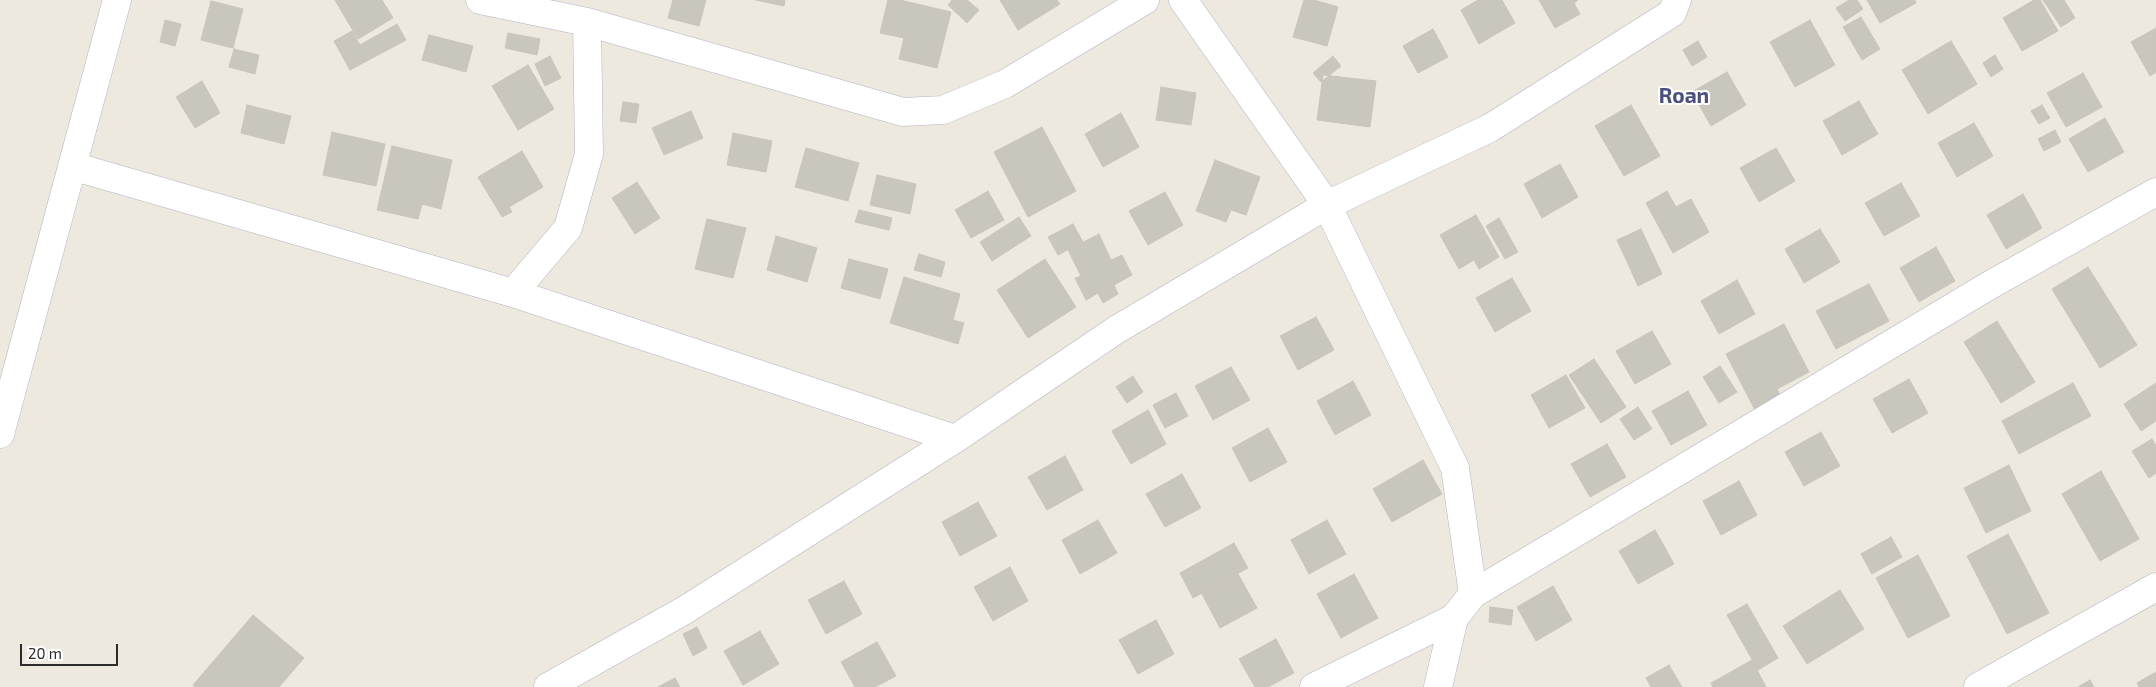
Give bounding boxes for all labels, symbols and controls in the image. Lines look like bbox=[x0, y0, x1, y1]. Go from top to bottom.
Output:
district label: Roan bbox=[1659, 83, 1709, 109]
scale bar bbox=[22, 634, 120, 666]
text: 20 m bbox=[28, 644, 62, 662]

